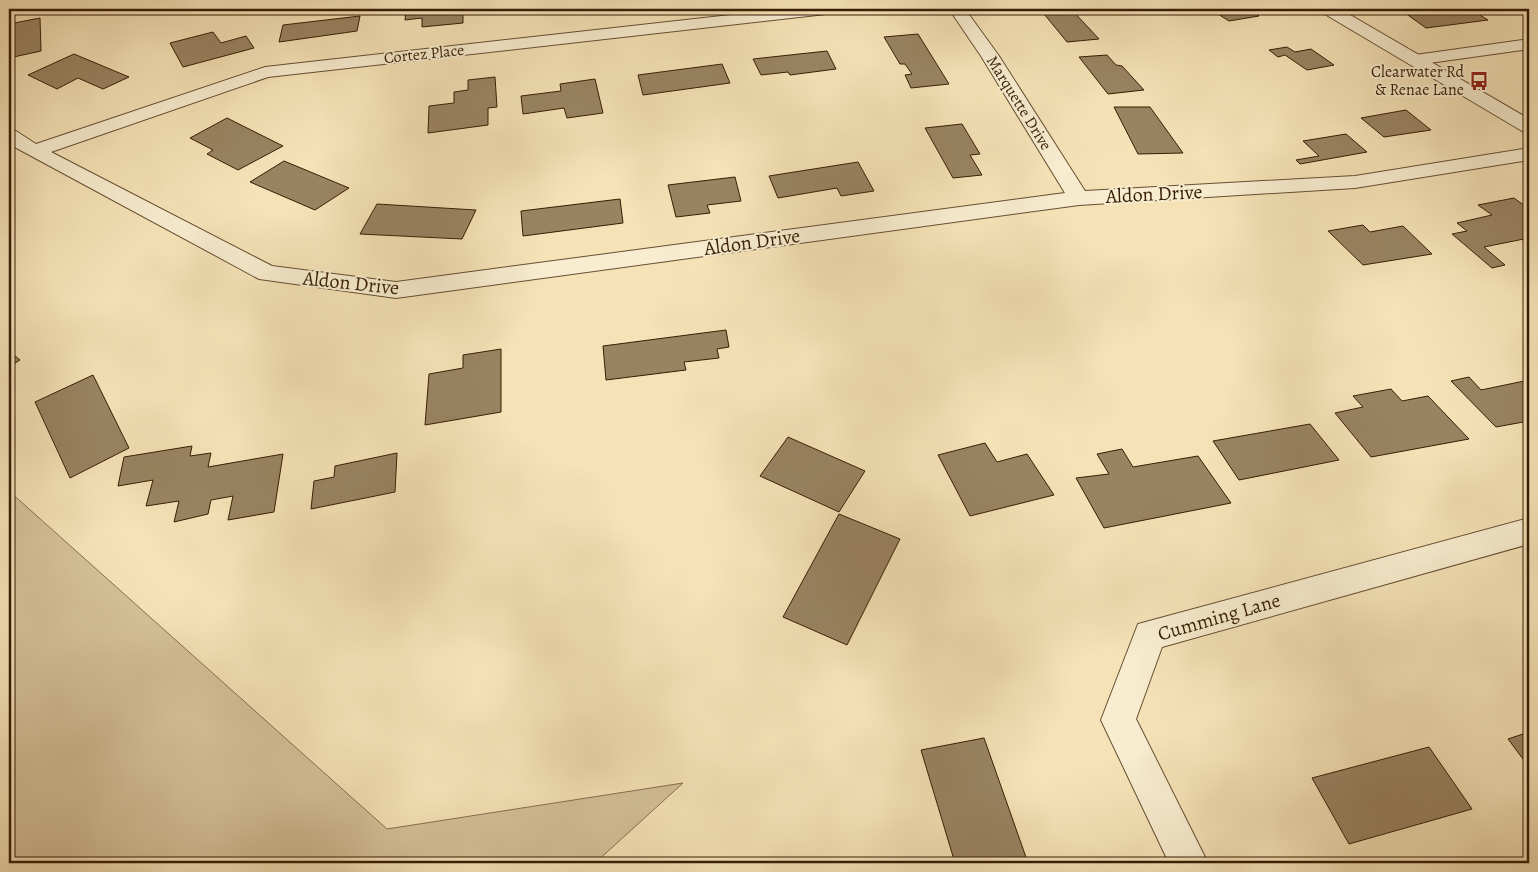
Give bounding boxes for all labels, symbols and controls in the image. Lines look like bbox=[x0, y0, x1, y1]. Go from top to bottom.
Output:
street label: Cortez Place bbox=[383, 39, 465, 69]
street label: Marquette Drive bbox=[981, 51, 1057, 155]
place label: Clearwater Rd & Renae Lane bbox=[1371, 61, 1464, 101]
bus stop icon: Clearwater Rd & Renae Lane bbox=[1468, 70, 1490, 92]
street label: Aldon Drive bbox=[1104, 178, 1203, 210]
street label: Aldon Drive bbox=[701, 222, 802, 262]
street label: Aldon Drive bbox=[301, 264, 401, 301]
street label: Cumming Lane bbox=[1154, 587, 1284, 647]

